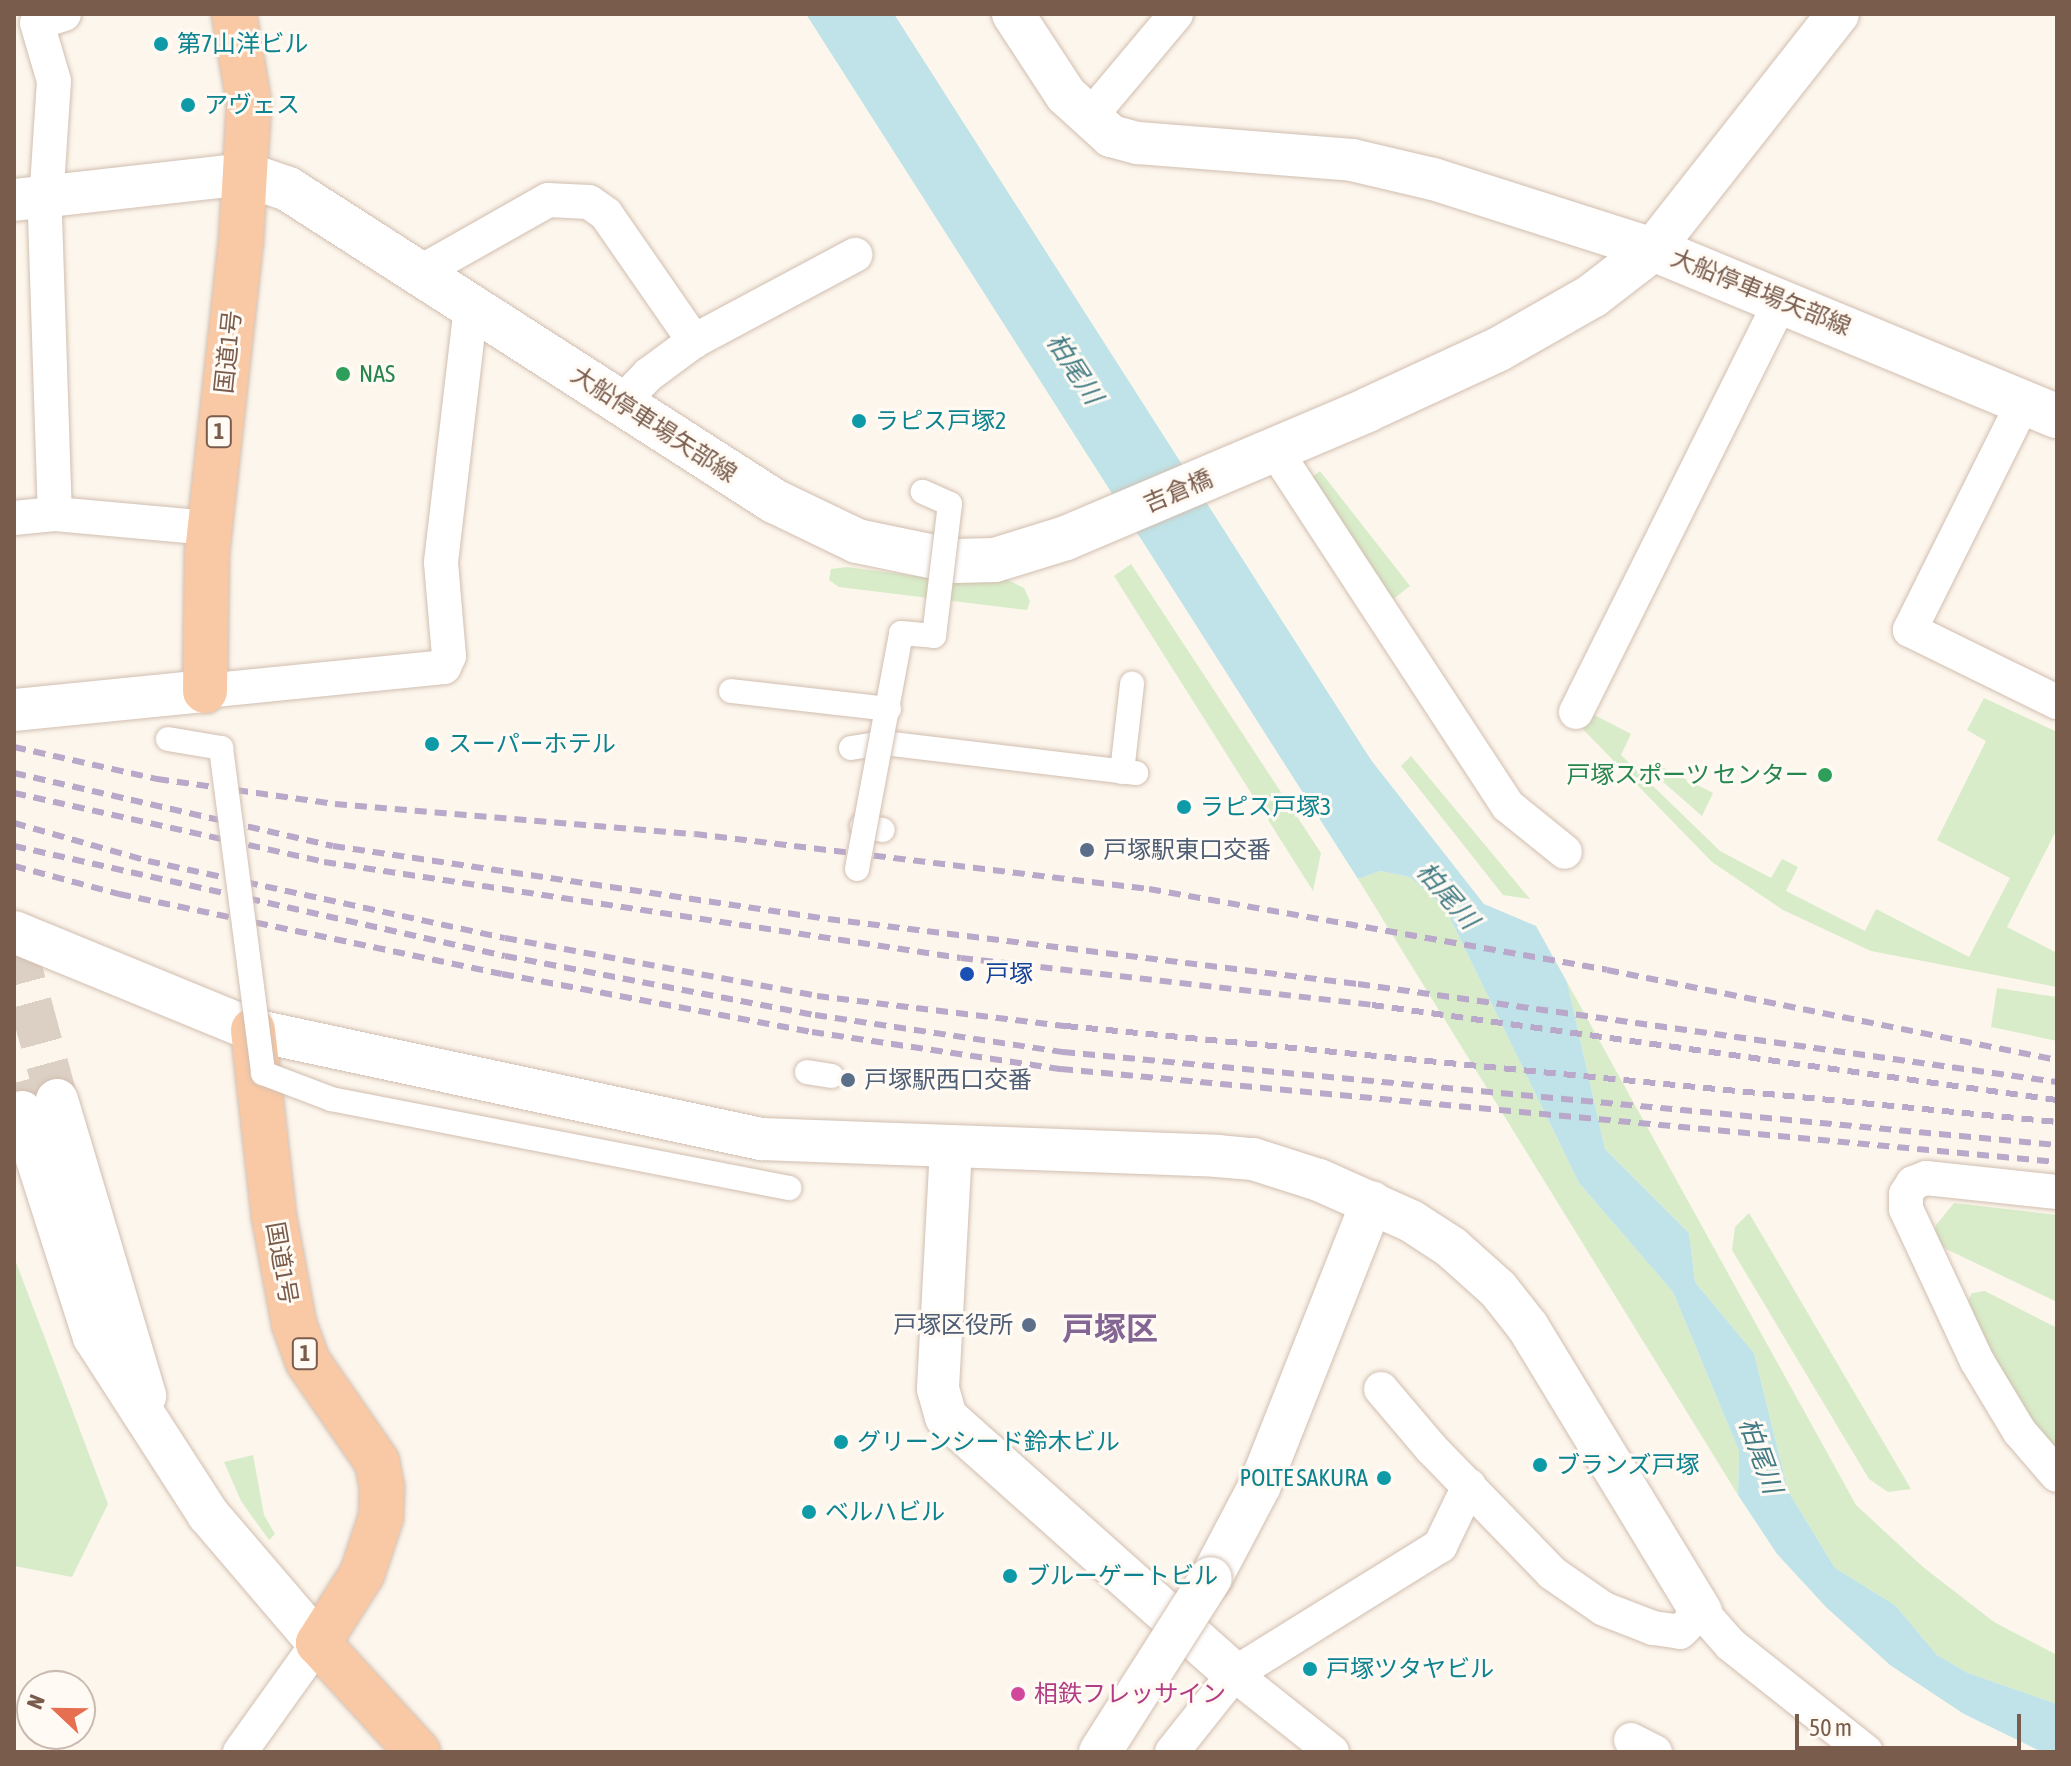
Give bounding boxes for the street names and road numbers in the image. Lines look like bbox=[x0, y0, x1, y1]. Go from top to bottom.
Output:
street label: 大船停車場矢部線 bbox=[1667, 243, 1855, 341]
street label: 国道1号 bbox=[209, 309, 247, 395]
street label: 大船停車場矢部線 bbox=[566, 360, 742, 488]
road number: 1 bbox=[205, 414, 233, 450]
street label: 吉倉橋 bbox=[1139, 464, 1217, 518]
street label: 国道1号 bbox=[261, 1219, 303, 1307]
road number: 1 bbox=[291, 1336, 319, 1372]

